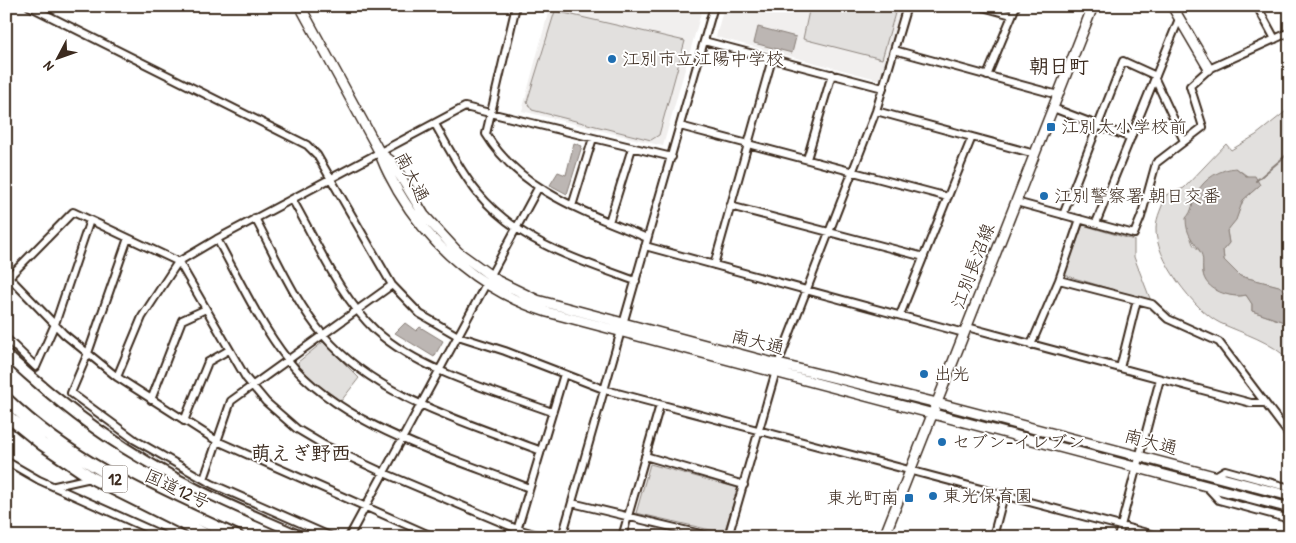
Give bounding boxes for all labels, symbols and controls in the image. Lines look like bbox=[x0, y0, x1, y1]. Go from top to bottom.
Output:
north arrow bbox=[32, 32, 82, 82]
place label: 江別市立江陽中学校 bbox=[622, 46, 784, 71]
district label: 朝日町 bbox=[1029, 52, 1089, 79]
marker: 江別市立江陽中学校 bbox=[606, 53, 618, 65]
text: N bbox=[38, 57, 57, 76]
place label: 江別太小学校前 bbox=[1061, 114, 1187, 139]
marker: 江別太小学校前 bbox=[1045, 121, 1057, 133]
street label: 南大通 bbox=[389, 147, 436, 207]
place label: 江別警察署 朝日交番 bbox=[1054, 183, 1220, 208]
marker: 江別警察署 朝日交番 bbox=[1038, 190, 1050, 202]
street label: 江別長沼線 bbox=[945, 219, 1000, 312]
street label: 南大通 bbox=[729, 323, 787, 360]
place label: 出光 bbox=[934, 361, 970, 386]
marker: 出光 bbox=[918, 368, 930, 380]
street label: 南大通 bbox=[1122, 422, 1180, 461]
place label: セブン-イレブン bbox=[952, 429, 1085, 454]
marker: セブン-イレブン bbox=[936, 436, 948, 448]
district label: 萌えぎ野西 bbox=[251, 439, 351, 466]
street label: 国道12号 bbox=[141, 463, 214, 514]
road number: 12 bbox=[102, 466, 128, 492]
place label: 東光保育園 bbox=[943, 483, 1033, 508]
place label: 東光町南 bbox=[827, 485, 899, 510]
marker: 東光保育園 bbox=[927, 490, 939, 502]
marker: 東光町南 bbox=[903, 492, 915, 504]

